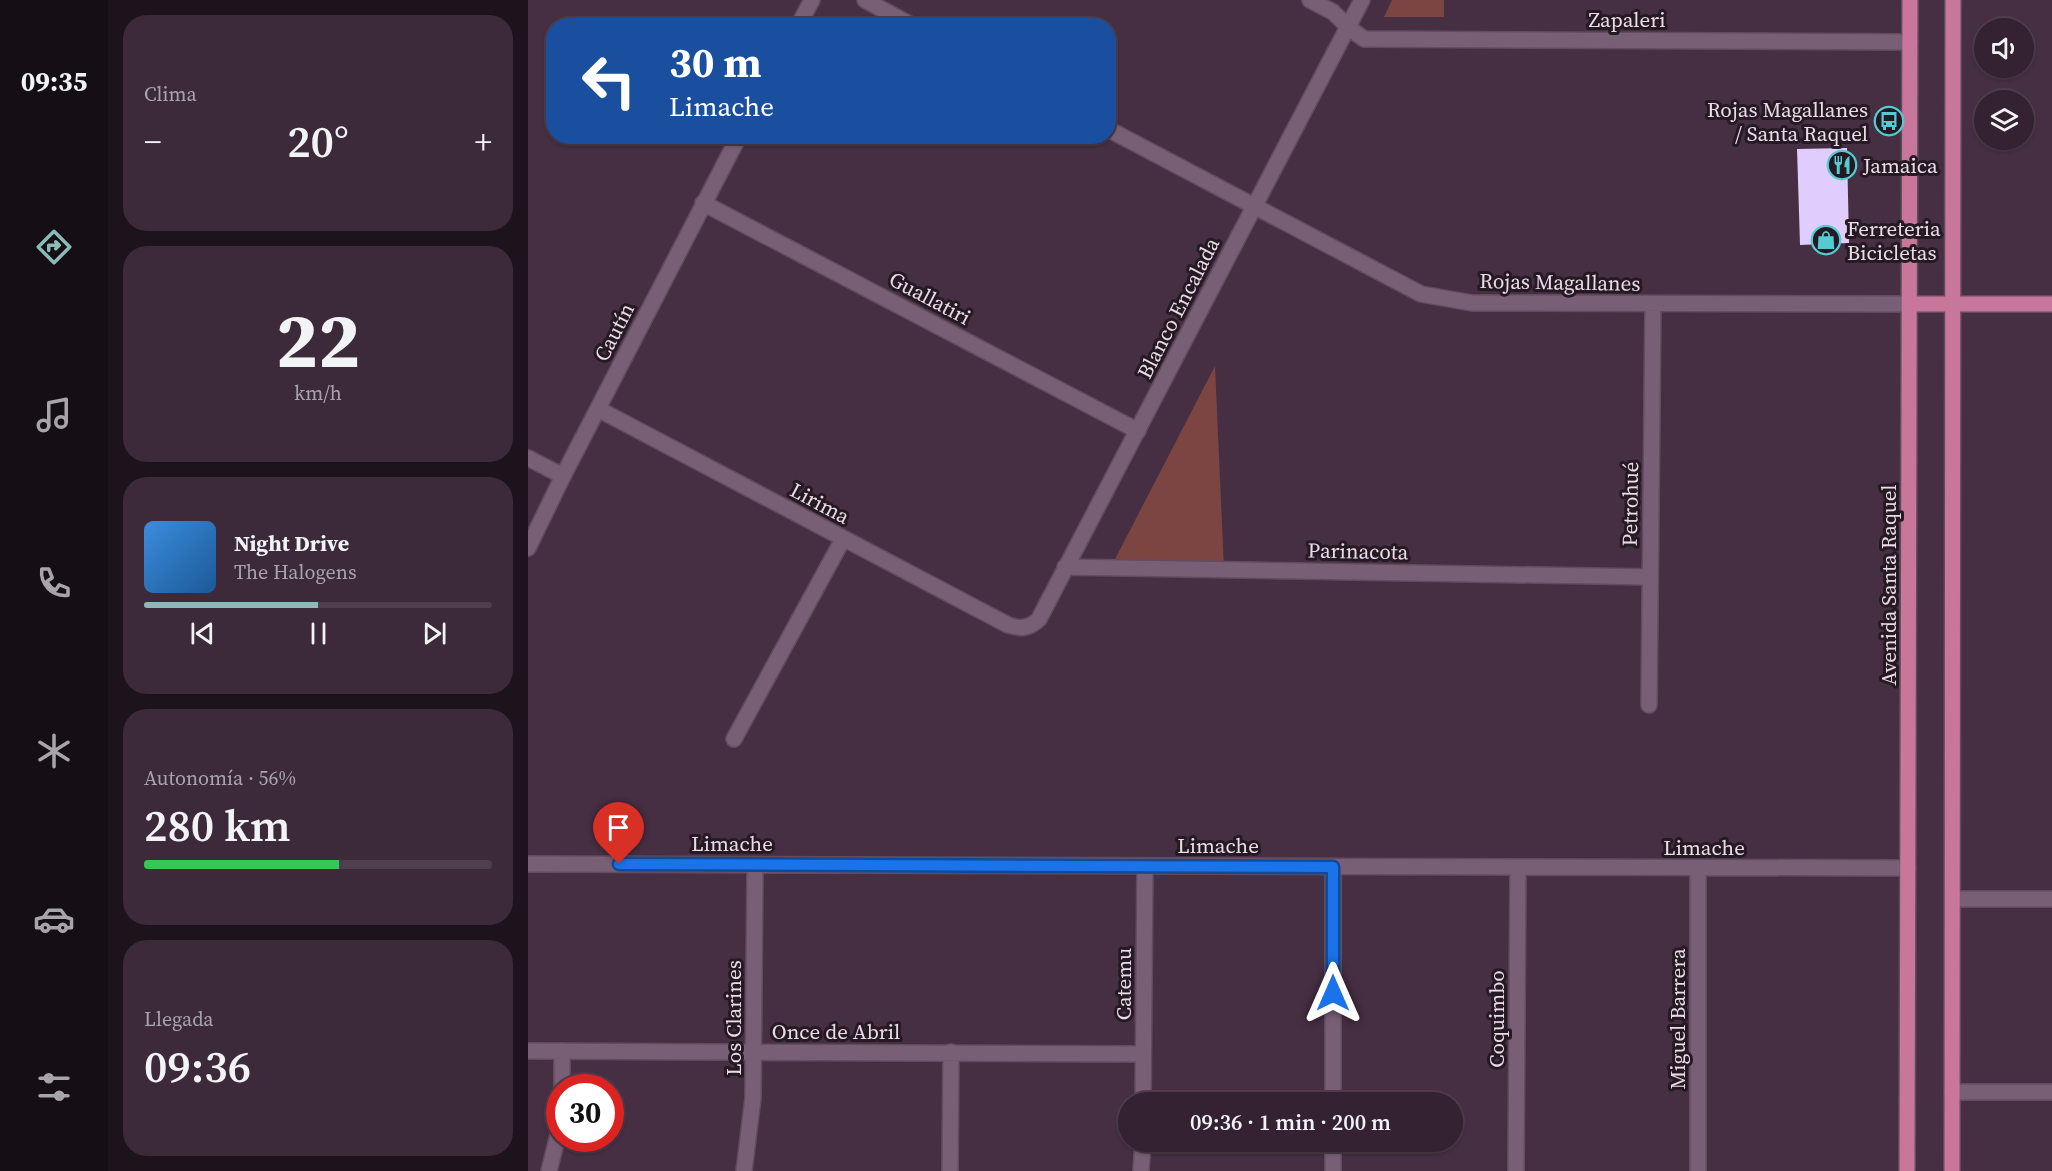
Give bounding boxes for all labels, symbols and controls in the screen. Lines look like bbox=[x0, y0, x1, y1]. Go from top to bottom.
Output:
street label: Zapaleri bbox=[1589, 5, 1665, 34]
map controls bbox=[1974, 18, 2034, 150]
button: sound bbox=[1974, 18, 2034, 78]
text: 30 m bbox=[669, 33, 762, 91]
icon: left bbox=[570, 42, 648, 120]
text: 09:35 bbox=[21, 63, 87, 100]
text: Clima bbox=[144, 80, 197, 108]
text: Limache bbox=[669, 88, 774, 125]
button: layers bbox=[1974, 90, 2034, 150]
place label: Rojas Magallanes / Santa Raquel bbox=[1707, 95, 1868, 148]
bus stop icon: Rojas Magallanes / Santa Raquel bbox=[1873, 105, 1905, 137]
text: 20° bbox=[287, 110, 349, 172]
text: − bbox=[144, 119, 162, 164]
text: + bbox=[475, 119, 492, 164]
restaurant icon: Jamaica bbox=[1826, 149, 1858, 181]
place label: Jamaica bbox=[1862, 151, 1938, 180]
place label: Ferreteria Bicicletas bbox=[1847, 214, 1941, 267]
shop icon: Ferreteria Bicicletas bbox=[1810, 224, 1842, 256]
icon: directions bbox=[33, 226, 75, 268]
street label: Blanco Encalada bbox=[1130, 232, 1226, 383]
street label: Guallatiri bbox=[884, 264, 976, 332]
street label: Rojas Magallanes bbox=[1479, 266, 1641, 298]
text: 22 bbox=[276, 286, 360, 393]
street label: Cautín bbox=[587, 298, 641, 366]
text: km/h bbox=[294, 379, 342, 407]
icon: music bbox=[33, 394, 75, 436]
street label: Petrohué bbox=[1615, 461, 1645, 547]
street label: Lirima bbox=[785, 475, 855, 531]
street label: Avenida Santa Raquel bbox=[1874, 484, 1903, 686]
text: Night Drive bbox=[234, 528, 349, 558]
street label: Parinacota bbox=[1307, 536, 1409, 566]
text: The Halogens bbox=[234, 558, 357, 586]
icon: phone bbox=[33, 562, 75, 604]
icon: previous bbox=[186, 617, 219, 650]
icon: pause bbox=[302, 617, 335, 650]
icon: next bbox=[418, 617, 451, 650]
icon: climate bbox=[33, 730, 75, 772]
text: Autonomía · 56% bbox=[144, 764, 296, 792]
text: 280 km bbox=[144, 794, 291, 856]
pin bbox=[593, 802, 644, 864]
icon: arrive bbox=[602, 811, 635, 844]
street label: Limache bbox=[691, 829, 773, 858]
street label: Limache bbox=[1177, 831, 1259, 860]
street label: Limache bbox=[1663, 833, 1745, 862]
icon: car bbox=[33, 898, 75, 940]
street label: Catemu bbox=[1109, 948, 1138, 1020]
street label: Miguel Barrera bbox=[1663, 948, 1692, 1090]
street label: Los Clarines bbox=[719, 960, 748, 1076]
position arrow bbox=[1301, 961, 1365, 1025]
street label: Coquimbo bbox=[1482, 970, 1511, 1068]
text: Llegada bbox=[144, 1005, 214, 1033]
street label: Once de Abril bbox=[772, 1017, 900, 1046]
text: 09:36 bbox=[144, 1035, 251, 1097]
icon: filters bbox=[33, 1066, 75, 1108]
speed limit sign: 30 bbox=[546, 1074, 624, 1152]
text: 09:36 · 1 min · 200 m bbox=[1190, 1107, 1391, 1137]

